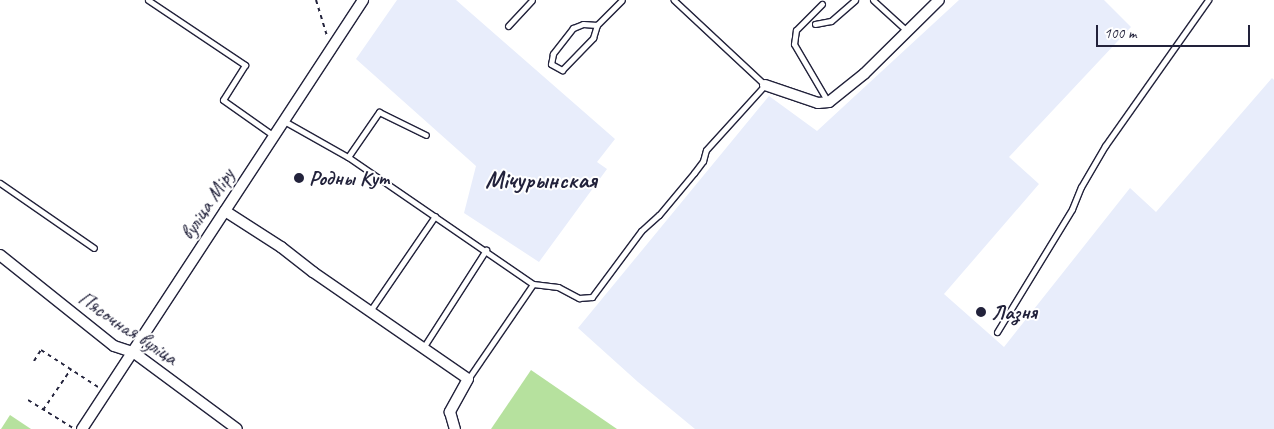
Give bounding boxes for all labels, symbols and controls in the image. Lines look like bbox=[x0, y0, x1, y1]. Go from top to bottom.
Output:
scale bar bbox=[1099, 15, 1253, 47]
text: 100 m bbox=[1104, 24, 1136, 43]
street label: вуліца Міру bbox=[175, 164, 239, 244]
place label: Родны Кут bbox=[309, 165, 388, 191]
district label: Мічурынская bbox=[485, 167, 597, 195]
marker: Родны Кут bbox=[293, 172, 305, 184]
street label: Пясочная вуліца bbox=[74, 286, 182, 370]
place label: Лазня bbox=[991, 299, 1037, 325]
marker: Лазня bbox=[975, 306, 987, 318]

